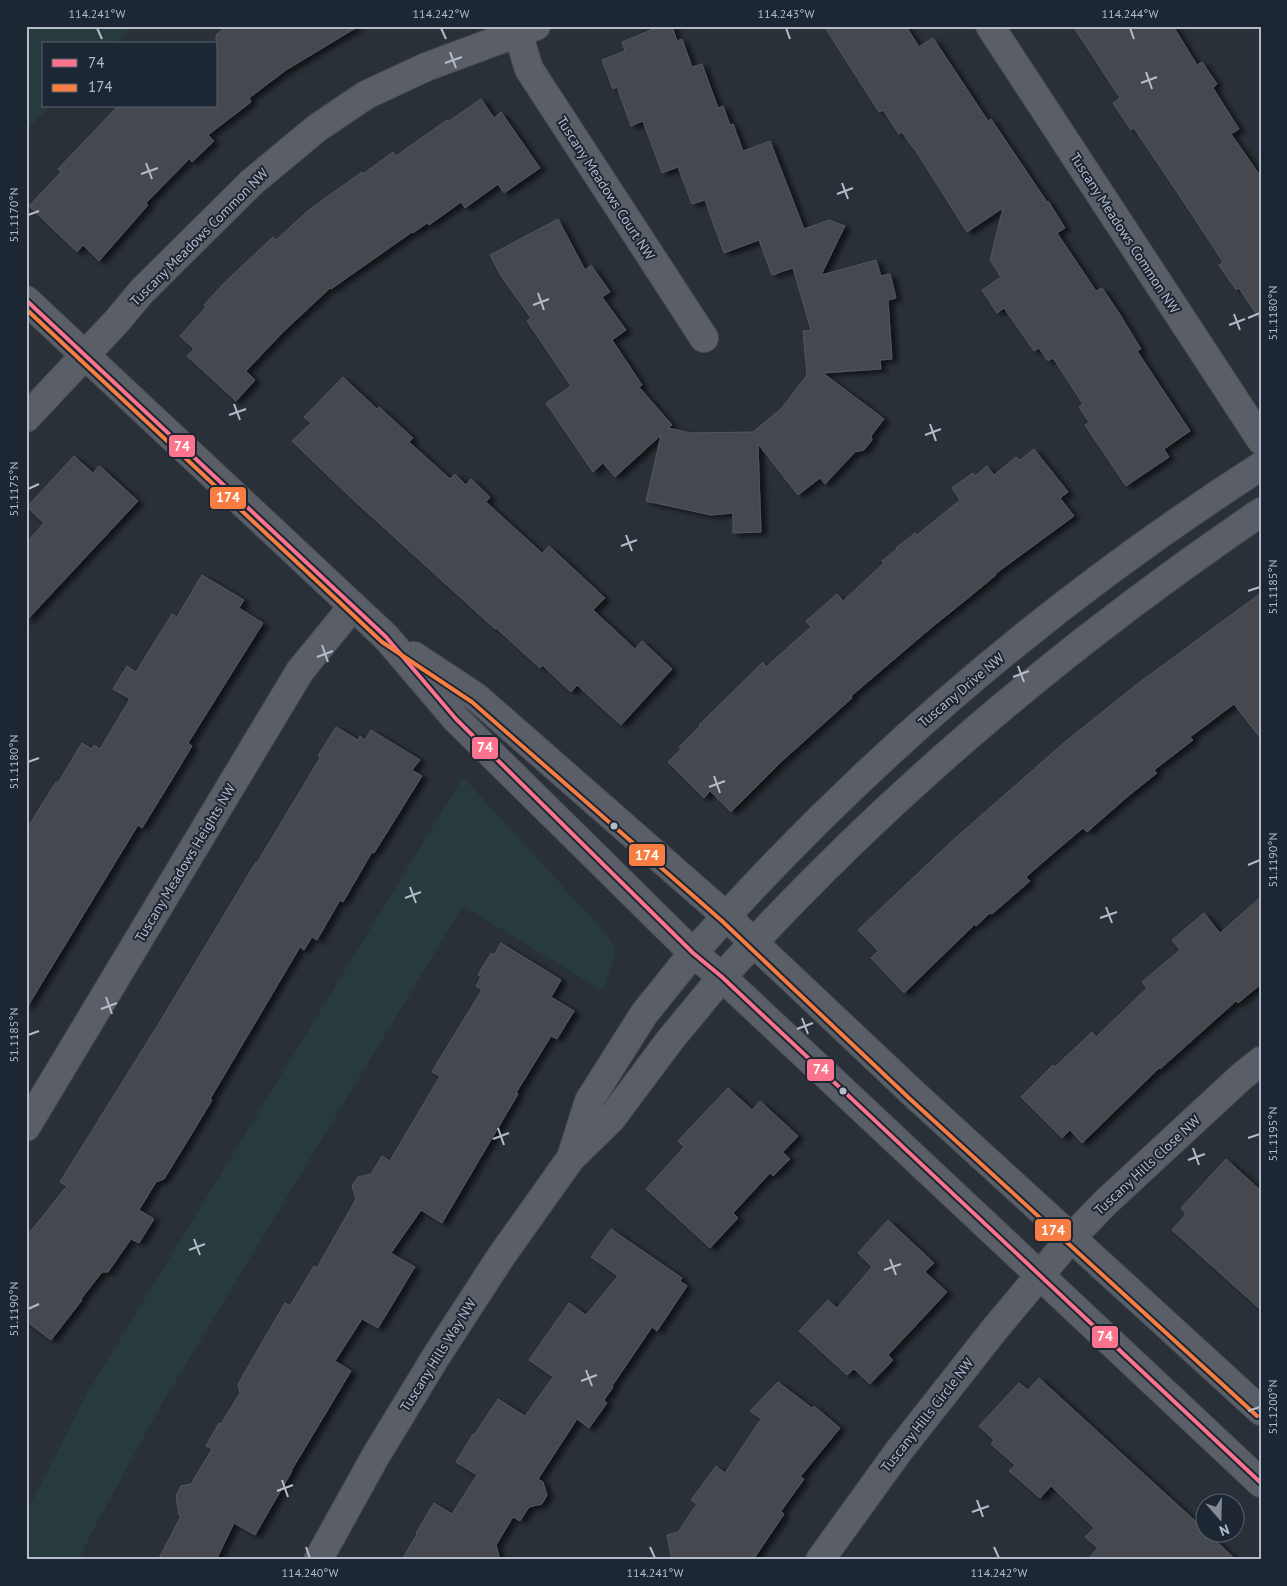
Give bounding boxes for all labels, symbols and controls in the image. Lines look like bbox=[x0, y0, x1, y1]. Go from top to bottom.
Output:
text: 114.241°W bbox=[69, 6, 125, 21]
text: 114.242°W bbox=[413, 6, 469, 21]
text: 114.243°W bbox=[758, 6, 814, 21]
text: 114.244°W bbox=[1102, 6, 1158, 21]
legend bbox=[42, 42, 218, 108]
text: 74 bbox=[88, 53, 104, 72]
text: 174 bbox=[88, 77, 113, 96]
street label: Tuscany Meadows Court NW bbox=[553, 113, 659, 264]
street label: Tuscany Meadows Common NW bbox=[1066, 149, 1184, 317]
street label: Tuscany Meadows Common NW bbox=[126, 164, 272, 310]
text: 51.1170°N bbox=[6, 188, 21, 242]
text: 51.1180°N bbox=[1265, 286, 1280, 340]
line badge: 74 bbox=[168, 434, 196, 458]
text: 74 bbox=[174, 437, 190, 455]
text: 51.1175°N bbox=[6, 462, 21, 516]
line badge: 174 bbox=[209, 486, 247, 510]
text: 174 bbox=[216, 488, 240, 506]
text: 51.1185°N bbox=[1265, 560, 1280, 614]
street label: Tuscany Drive NW bbox=[914, 649, 1008, 731]
text: 51.1180°N bbox=[6, 735, 21, 789]
line badge: 74 bbox=[471, 736, 499, 760]
text: 74 bbox=[477, 738, 493, 756]
street label: Tuscany Meadows Heights NW bbox=[131, 780, 240, 945]
unlabelled marker bbox=[609, 821, 619, 831]
text: 51.1190°N bbox=[1265, 833, 1280, 887]
line badge: 174 bbox=[628, 843, 666, 867]
text: 174 bbox=[635, 846, 659, 864]
text: 51.1185°N bbox=[6, 1008, 21, 1062]
line badge: 74 bbox=[806, 1058, 835, 1082]
text: 74 bbox=[813, 1060, 829, 1078]
unlabelled marker bbox=[838, 1086, 848, 1096]
text: 51.1195°N bbox=[1265, 1107, 1280, 1161]
street label: Tuscany Hills Close NW bbox=[1090, 1111, 1204, 1219]
line badge: 174 bbox=[1034, 1218, 1072, 1242]
text: 174 bbox=[1041, 1221, 1065, 1239]
text: 51.1190°N bbox=[6, 1282, 21, 1336]
street label: Tuscany Hills Way NW bbox=[396, 1295, 480, 1415]
line badge: 74 bbox=[1091, 1325, 1119, 1349]
text: 74 bbox=[1097, 1327, 1113, 1345]
street label: Tuscany Hills Circle NW bbox=[877, 1354, 977, 1476]
text: 51.1200°N bbox=[1265, 1380, 1280, 1434]
north arrow bbox=[1194, 1494, 1244, 1544]
text: N bbox=[1217, 1520, 1232, 1540]
text: 114.240°W bbox=[282, 1565, 338, 1580]
text: 114.241°W bbox=[627, 1565, 683, 1580]
text: 114.242°W bbox=[971, 1565, 1027, 1580]

